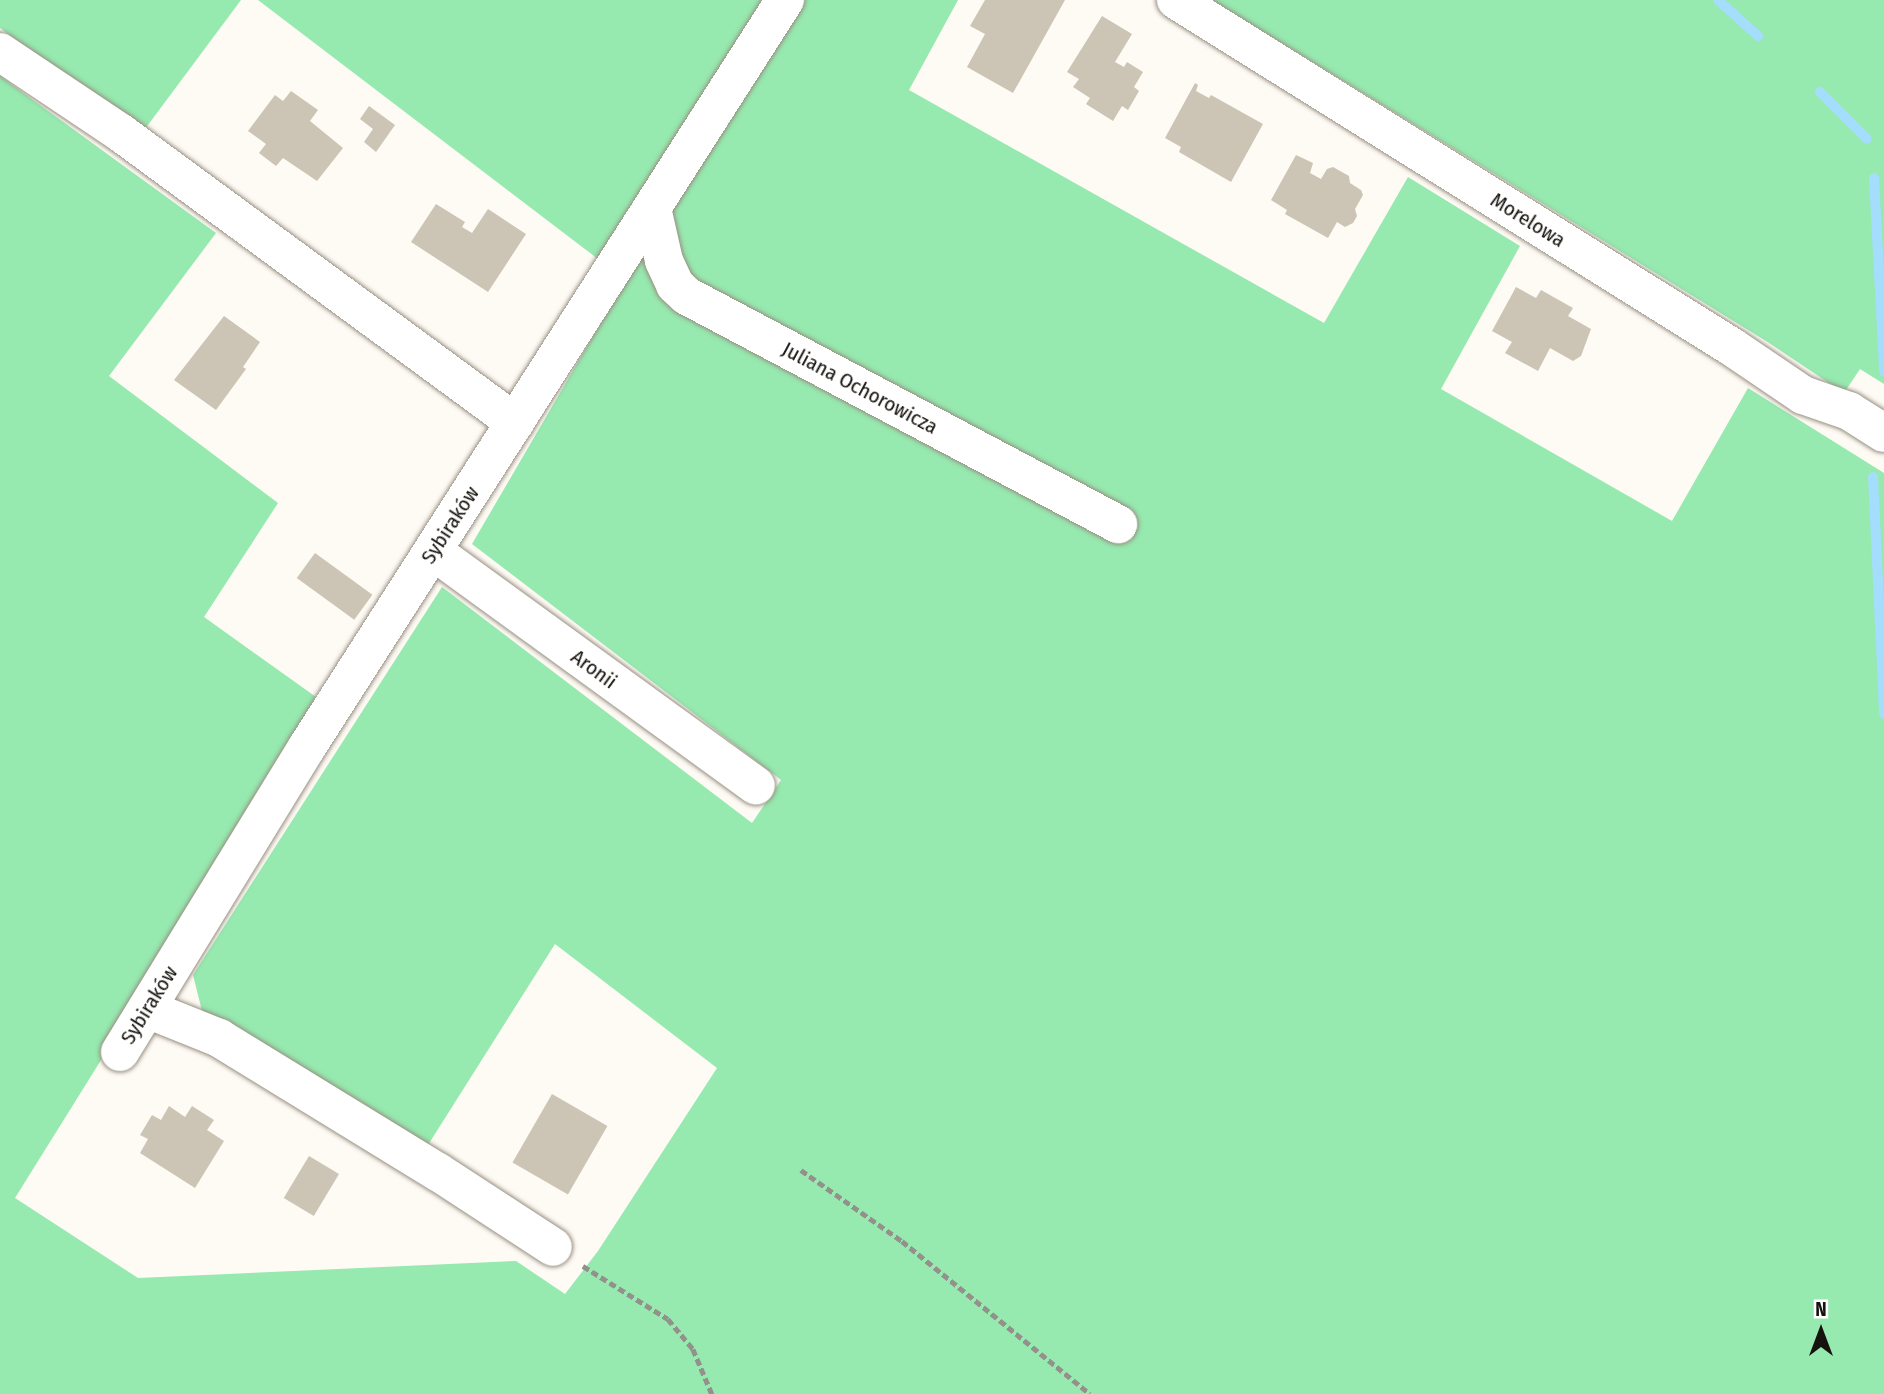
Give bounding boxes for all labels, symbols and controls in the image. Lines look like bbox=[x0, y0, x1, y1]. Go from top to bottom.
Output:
street label: Morelowa bbox=[1486, 187, 1570, 253]
street label: Juliana Ochorowicza bbox=[778, 336, 942, 440]
street label: Sybiraków bbox=[416, 481, 484, 569]
street label: Aronii bbox=[566, 644, 622, 694]
street label: Sybiraków bbox=[115, 961, 183, 1049]
north arrow bbox=[1786, 1296, 1856, 1366]
text: N bbox=[1815, 1298, 1827, 1321]

